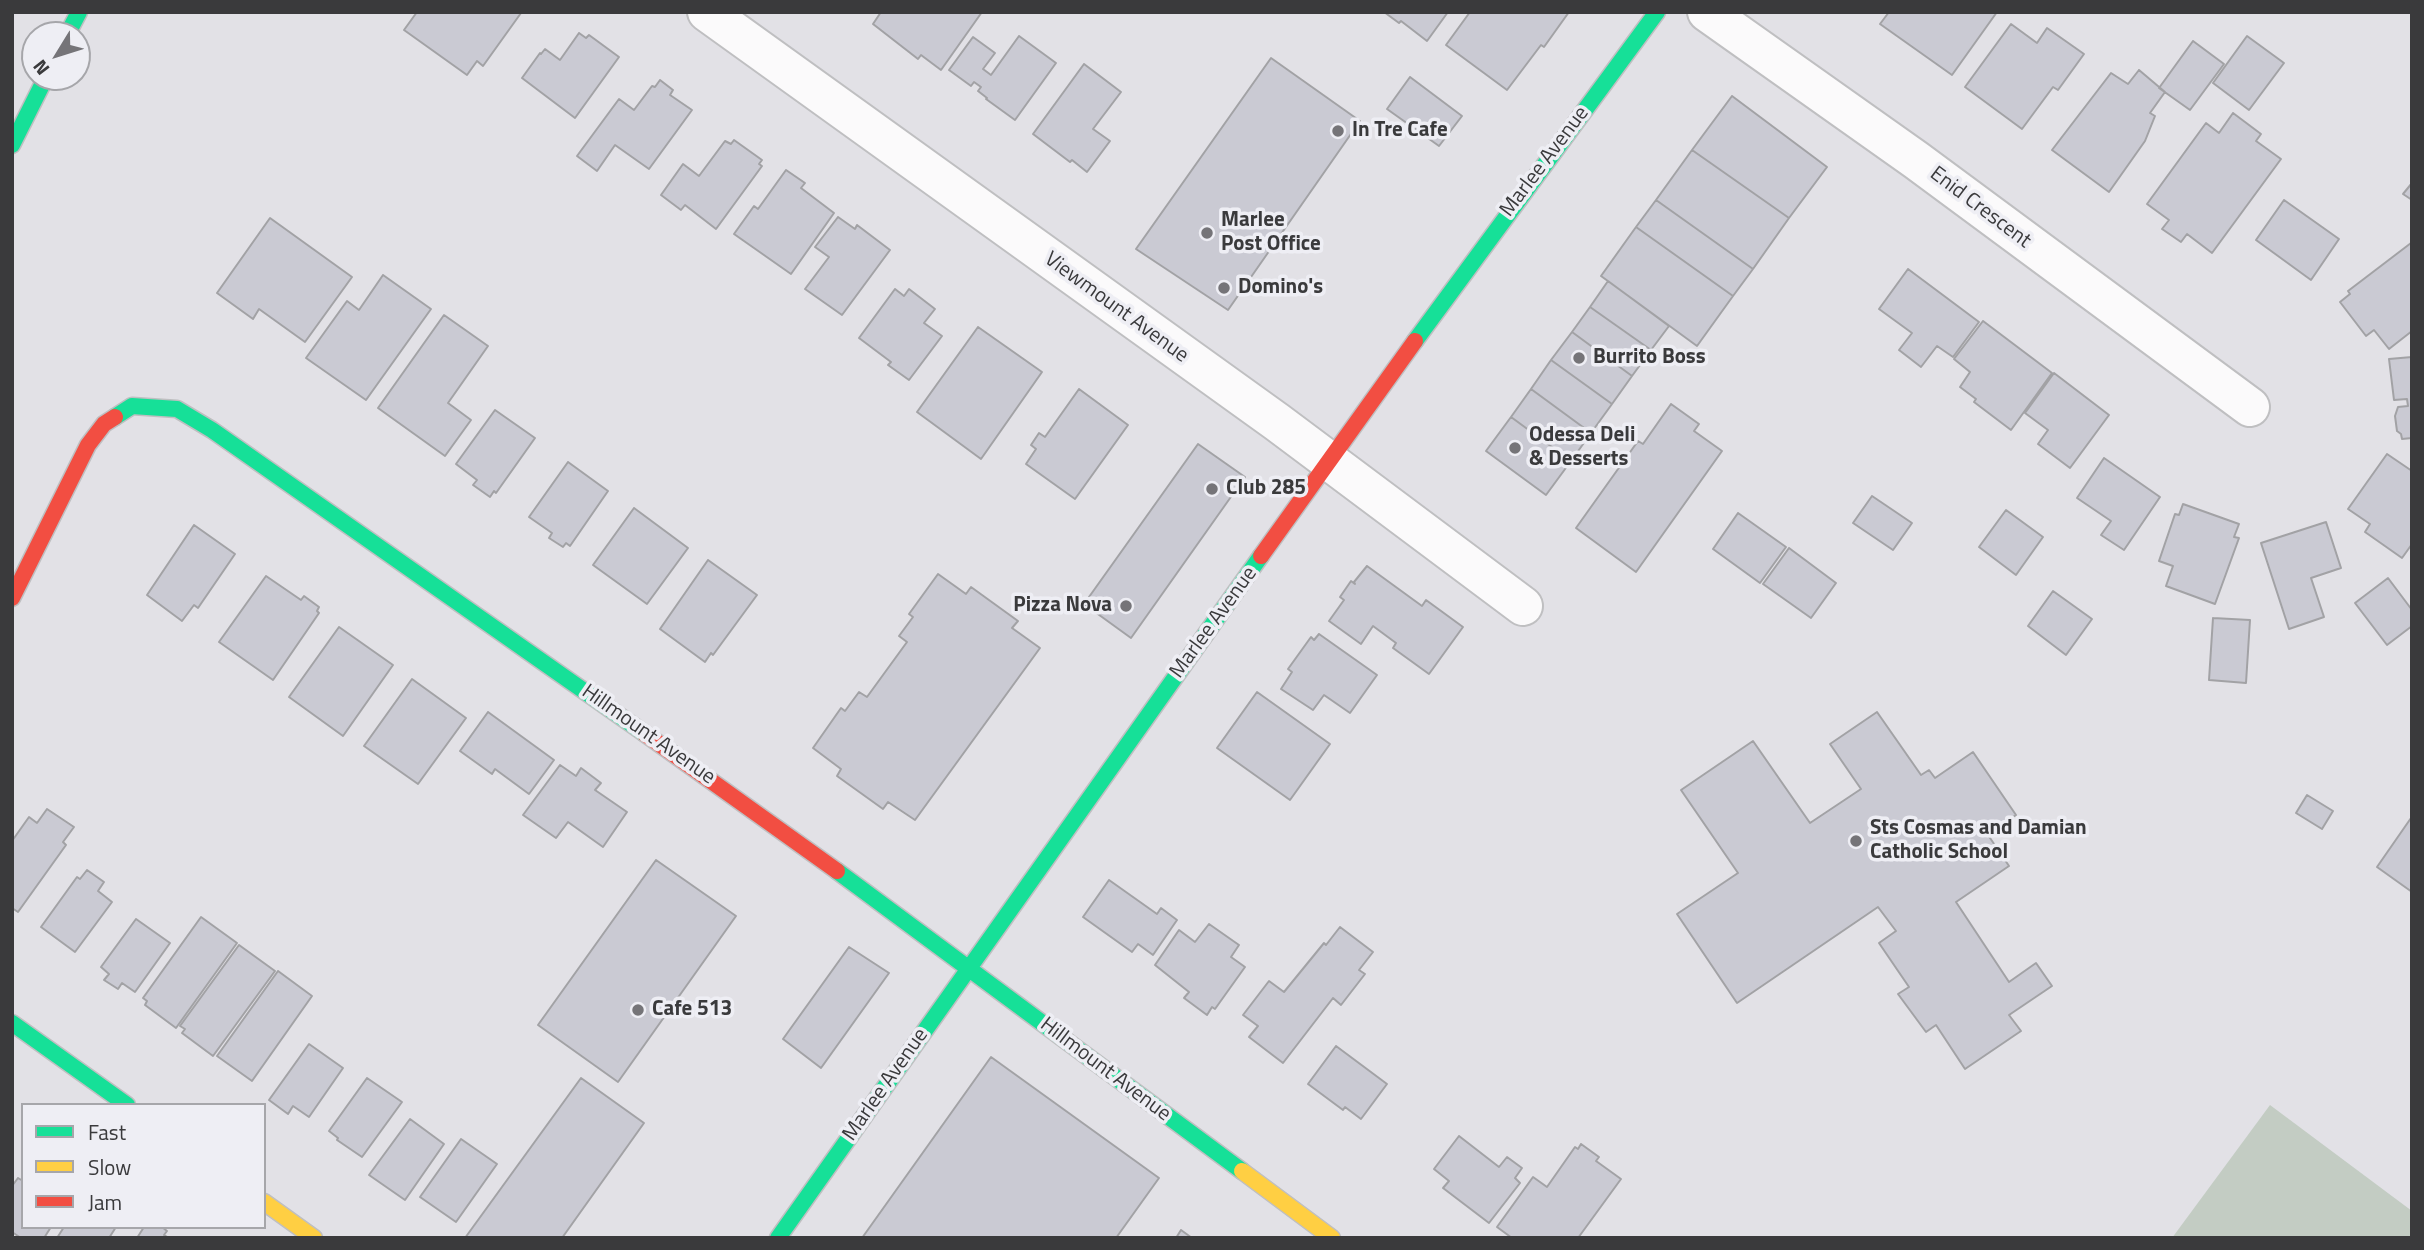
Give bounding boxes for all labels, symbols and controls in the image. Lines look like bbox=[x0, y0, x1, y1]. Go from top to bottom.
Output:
north arrow bbox=[21, 21, 91, 91]
text: N bbox=[25, 54, 56, 82]
street label: Marlee Avenue bbox=[1495, 102, 1595, 222]
place label: In Tre Cafe bbox=[1352, 118, 1448, 144]
marker: In Tre Cafe bbox=[1330, 123, 1346, 139]
street label: Enid Crescent bbox=[1924, 162, 2036, 254]
place label: Marlee Post Office bbox=[1221, 208, 1321, 258]
marker: Marlee Post Office bbox=[1199, 225, 1215, 241]
street label: Viewmount Avenue bbox=[1039, 247, 1193, 369]
place label: Domino's bbox=[1238, 275, 1323, 301]
marker: Domino's bbox=[1216, 280, 1232, 296]
place label: Burrito Boss bbox=[1593, 345, 1706, 371]
marker: Burrito Boss bbox=[1571, 350, 1587, 366]
place label: Odessa Deli & Desserts bbox=[1529, 423, 1635, 473]
marker: Odessa Deli & Desserts bbox=[1507, 440, 1523, 456]
place label: Club 285 bbox=[1226, 476, 1306, 502]
marker: Club 285 bbox=[1204, 481, 1220, 497]
street label: Marlee Avenue bbox=[1165, 562, 1263, 684]
place label: Pizza Nova bbox=[1013, 593, 1112, 619]
marker: Pizza Nova bbox=[1118, 598, 1134, 614]
street label: Hillmount Avenue bbox=[576, 680, 720, 790]
place label: Sts Cosmas and Damian Catholic School bbox=[1870, 816, 2087, 866]
marker: Sts Cosmas and Damian Catholic School bbox=[1848, 833, 1864, 849]
place label: Cafe 513 bbox=[652, 997, 732, 1023]
marker: Cafe 513 bbox=[630, 1002, 646, 1018]
street label: Hillmount Avenue bbox=[1035, 1013, 1175, 1127]
street label: Marlee Avenue bbox=[838, 1024, 934, 1146]
legend bbox=[21, 1103, 266, 1229]
text: Fast bbox=[88, 1116, 126, 1148]
text: Slow bbox=[88, 1151, 131, 1183]
text: Jam bbox=[88, 1186, 122, 1218]

